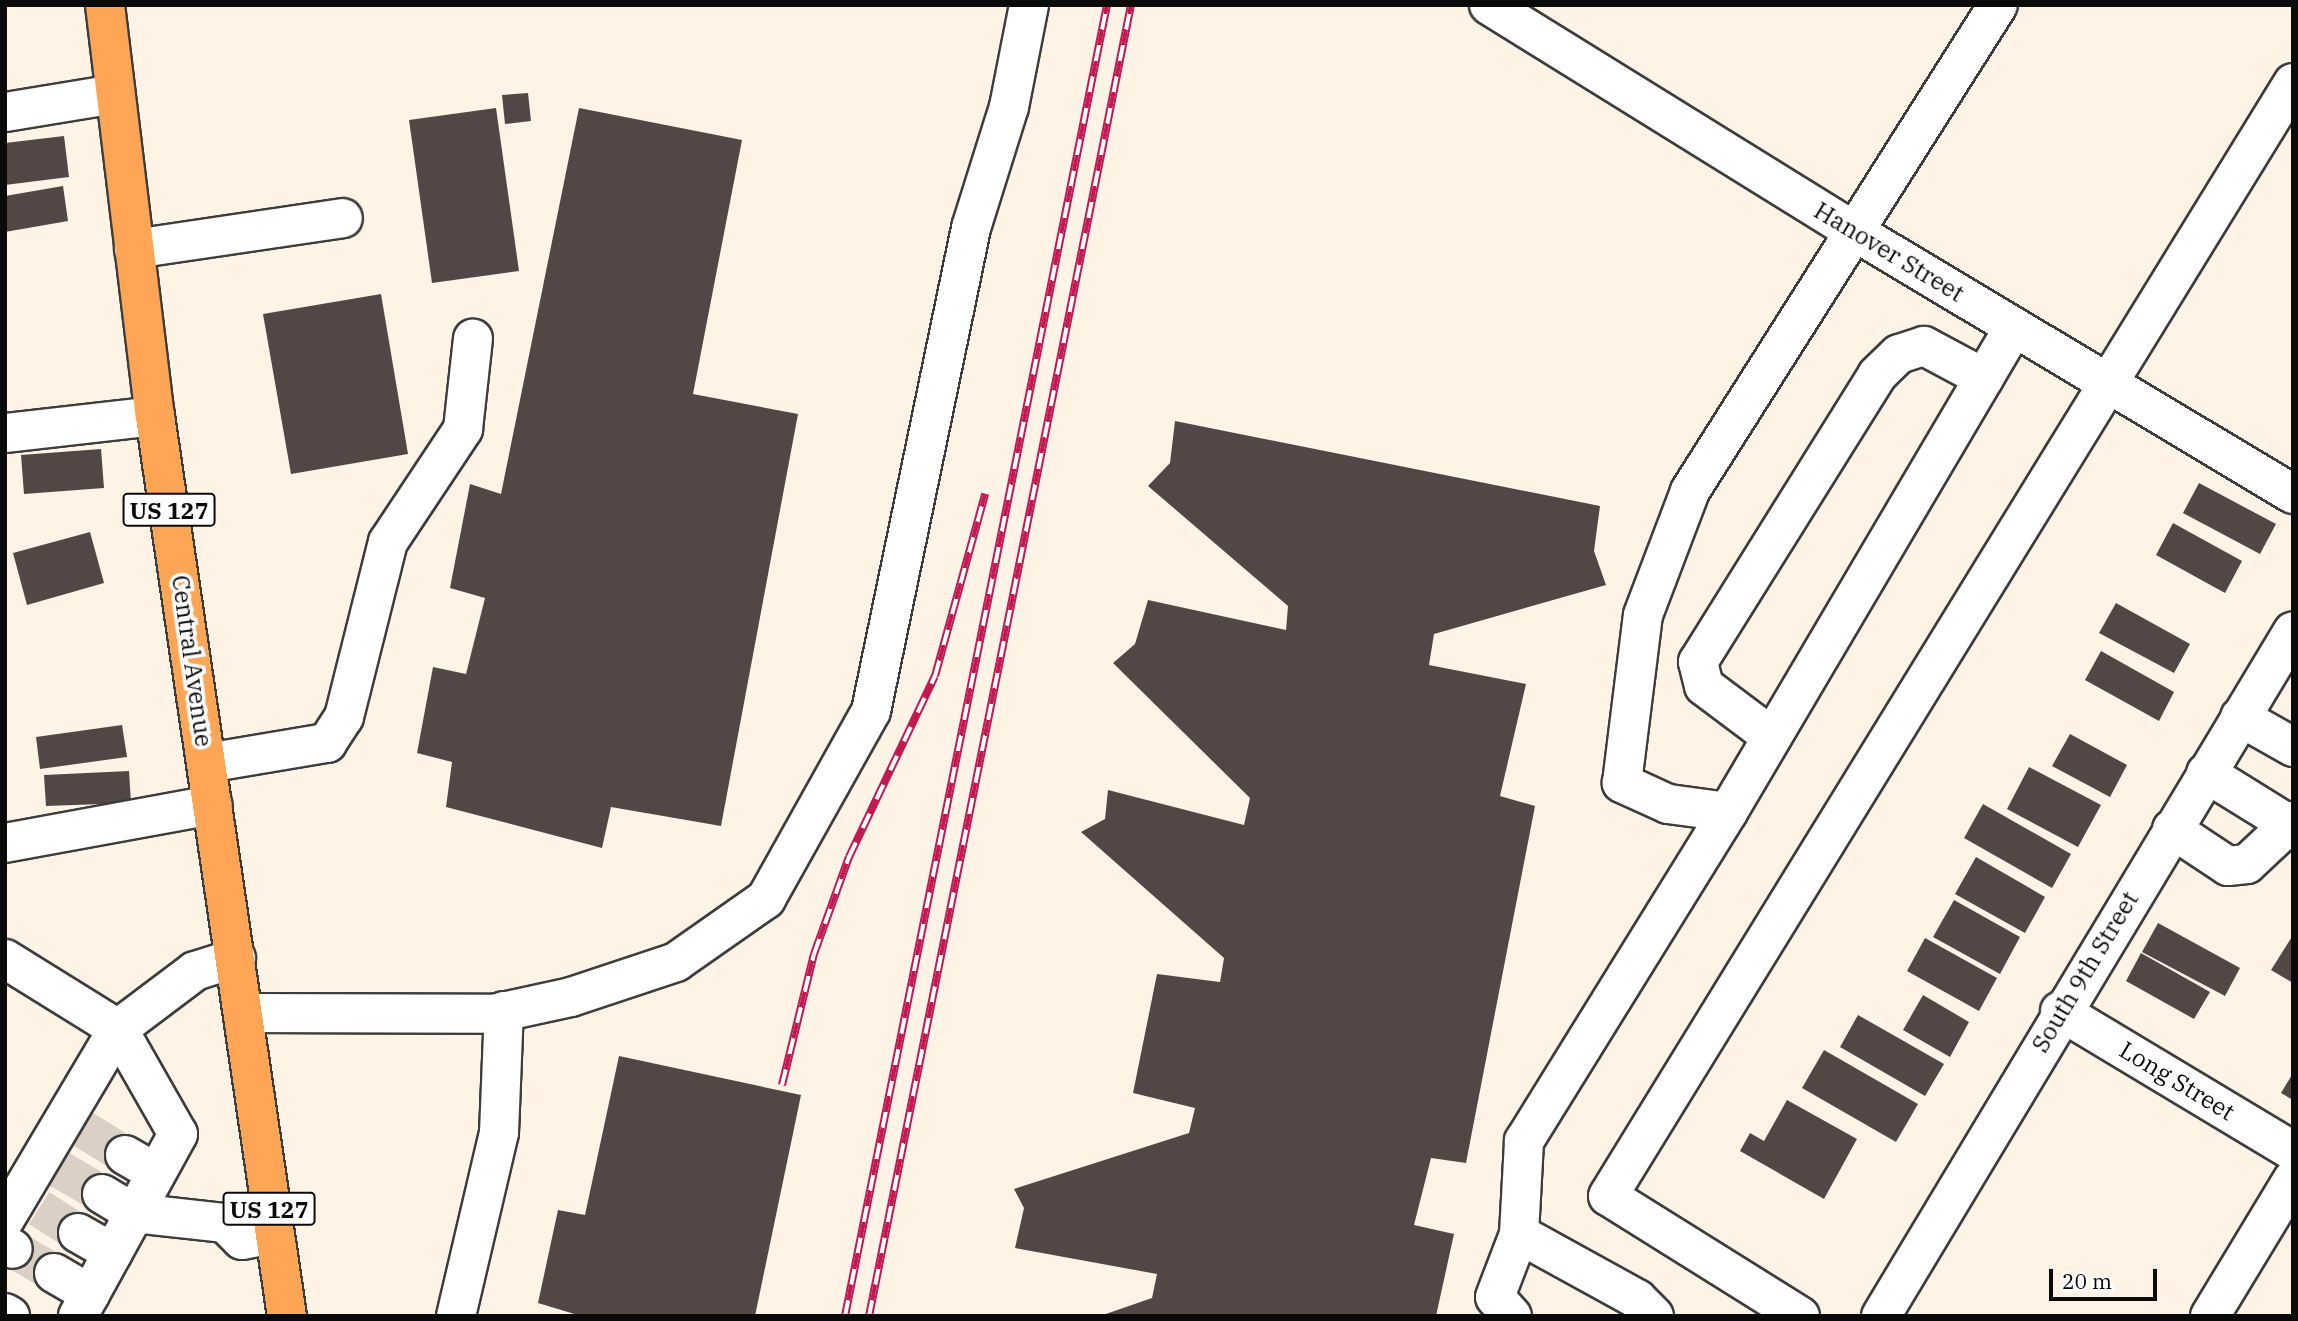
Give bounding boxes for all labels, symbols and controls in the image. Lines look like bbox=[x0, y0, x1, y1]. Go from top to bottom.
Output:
street label: Hanover Street bbox=[1809, 196, 1969, 308]
road number: US 127 bbox=[122, 490, 216, 530]
street label: Central Avenue bbox=[166, 573, 218, 749]
street label: South 9th Street bbox=[2026, 886, 2144, 1058]
street label: Long Street bbox=[2114, 1035, 2240, 1127]
road number: US 127 bbox=[222, 1190, 316, 1228]
scale bar bbox=[2053, 1254, 2162, 1298]
text: 20 m bbox=[2062, 1267, 2112, 1295]

